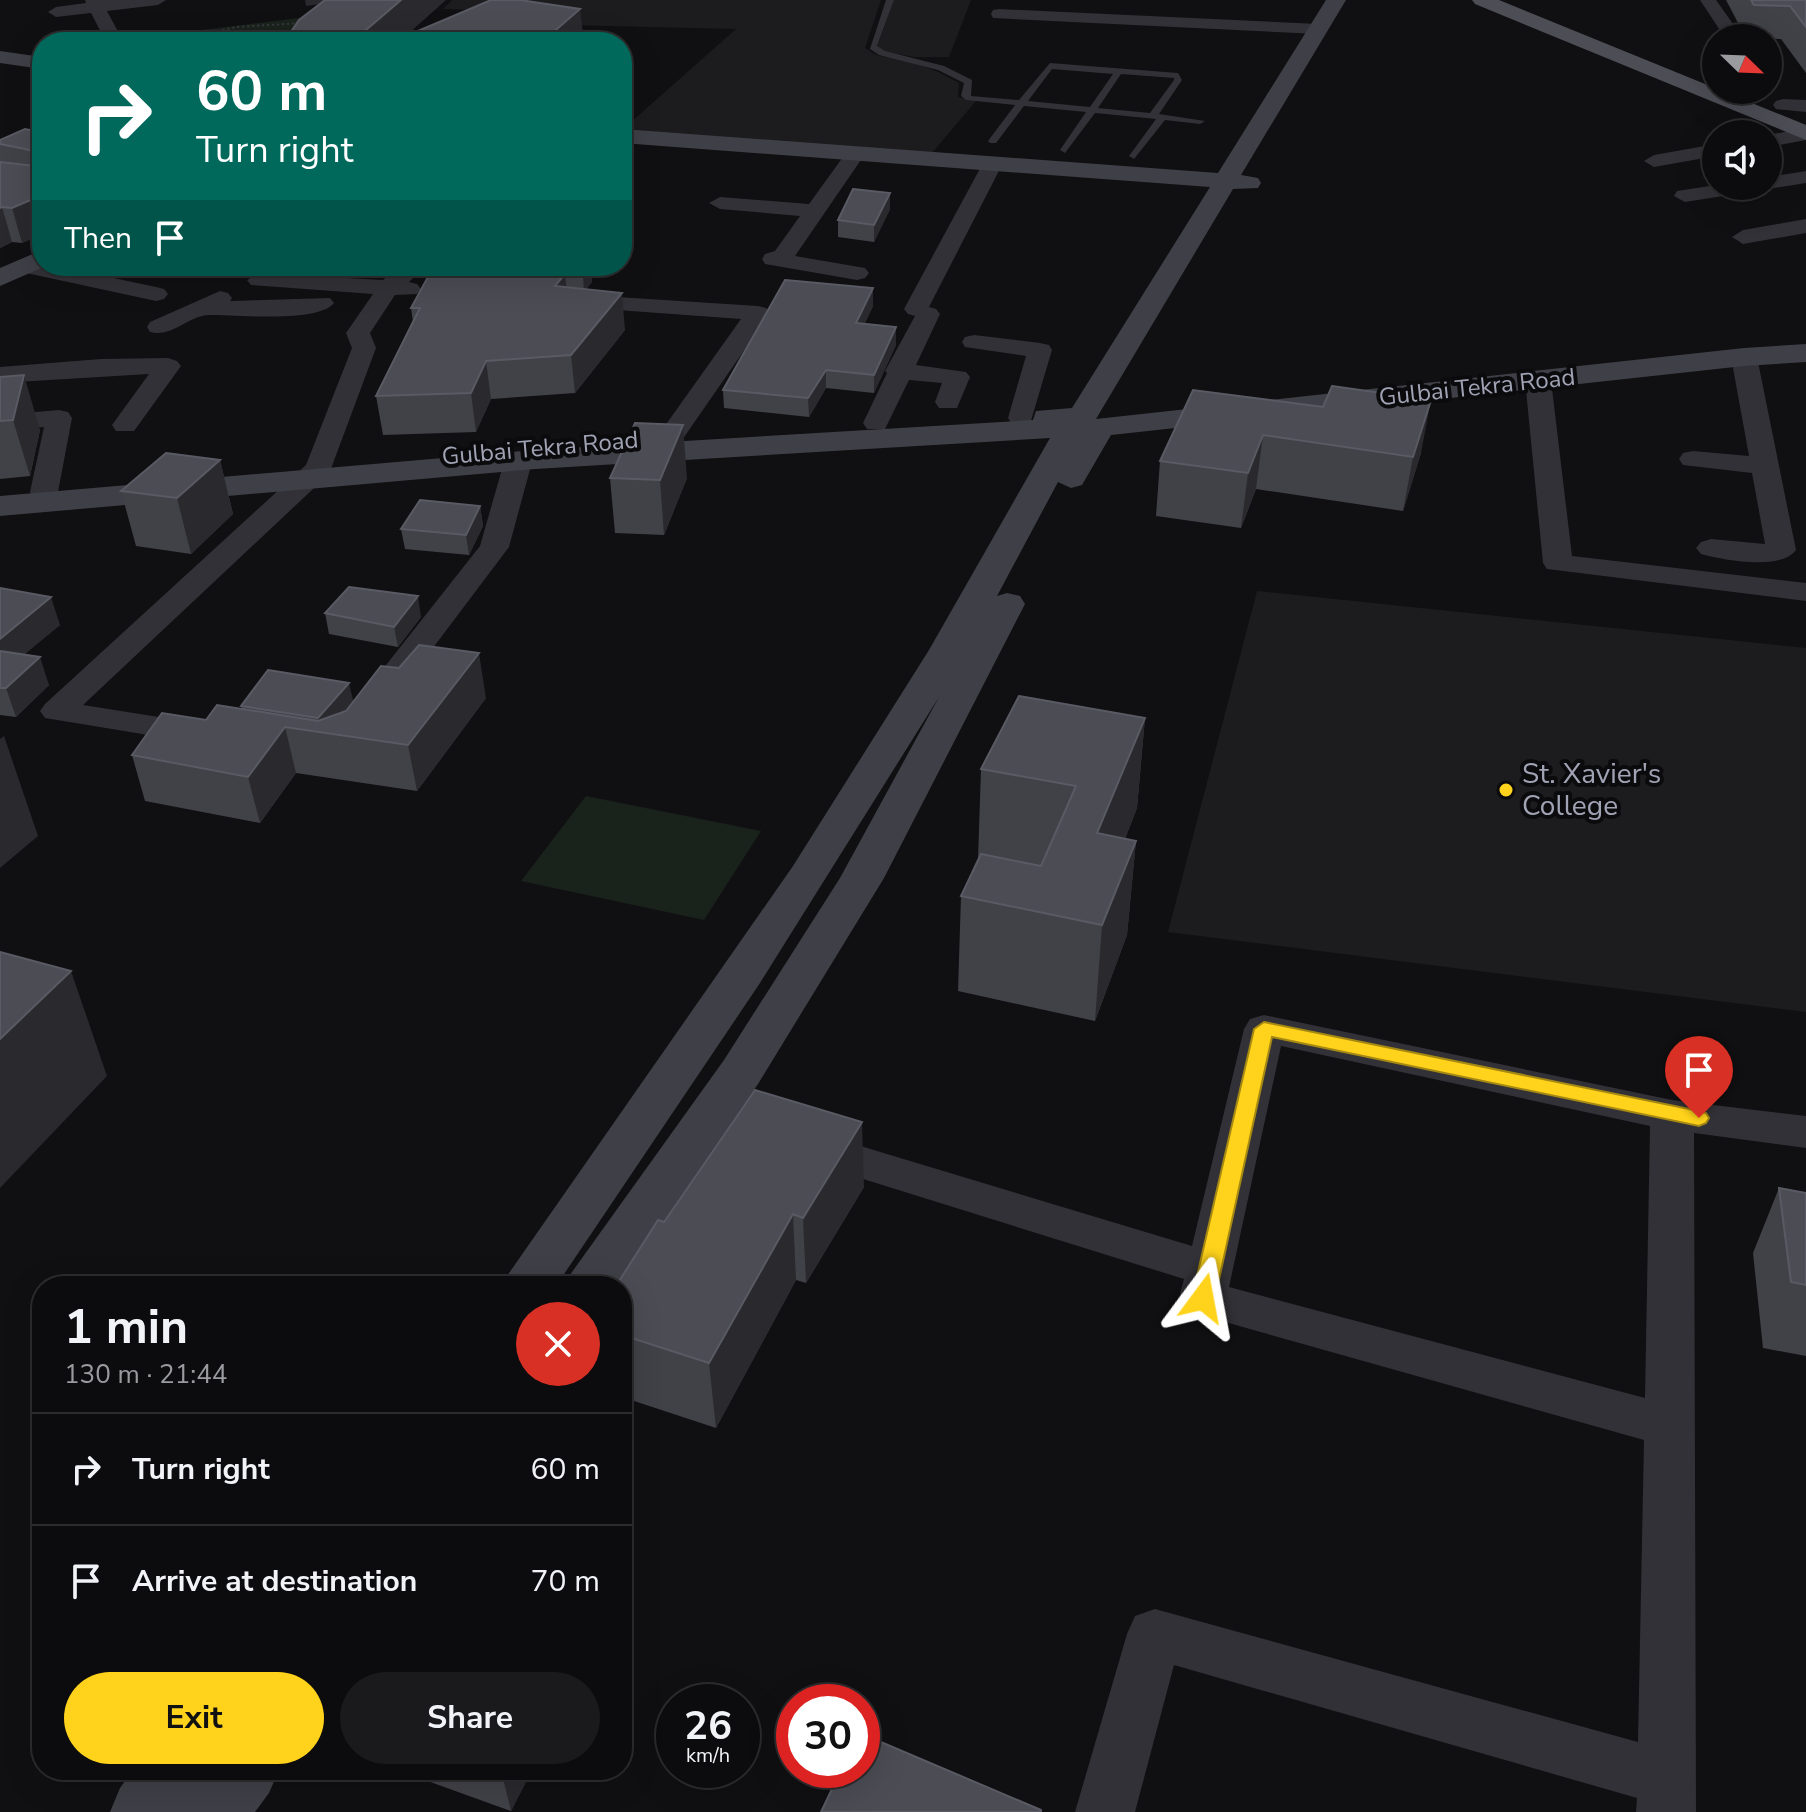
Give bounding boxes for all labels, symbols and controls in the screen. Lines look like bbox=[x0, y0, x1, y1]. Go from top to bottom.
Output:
north arrow bbox=[1702, 24, 1782, 104]
map controls bbox=[1702, 24, 1782, 200]
text: 60 m bbox=[196, 53, 327, 130]
icon: right bbox=[64, 64, 168, 168]
button: sound bbox=[1702, 120, 1782, 200]
text: Turn right bbox=[196, 126, 353, 175]
icon: arrive bbox=[148, 216, 192, 260]
text: Then bbox=[64, 218, 132, 259]
street label: Gulbai Tekra Road bbox=[1377, 361, 1577, 413]
street label: Gulbai Tekra Road bbox=[440, 423, 640, 473]
place label: St. Xavier's College bbox=[1522, 755, 1661, 825]
marker: St. Xavier's College bbox=[1497, 781, 1515, 799]
pin bbox=[1665, 1036, 1733, 1118]
icon: arrive bbox=[1677, 1048, 1721, 1092]
position arrow bbox=[1161, 1256, 1245, 1340]
text: 1 min bbox=[64, 1294, 188, 1360]
button: close bbox=[516, 1302, 600, 1386]
text: 130 m · 21:44 bbox=[64, 1357, 227, 1392]
icon: right bbox=[64, 1447, 108, 1491]
text: Turn right bbox=[132, 1449, 270, 1490]
text: 60 m bbox=[531, 1449, 600, 1490]
icon: arrive bbox=[64, 1559, 108, 1603]
text: Arrive at destination bbox=[132, 1561, 417, 1602]
text: 70 m bbox=[531, 1561, 600, 1602]
button: Exit bbox=[64, 1672, 324, 1764]
button: Share bbox=[340, 1672, 600, 1764]
speed limit sign: 30 bbox=[776, 1684, 880, 1788]
text: 26 bbox=[684, 1699, 732, 1753]
text: km/h bbox=[686, 1742, 730, 1769]

